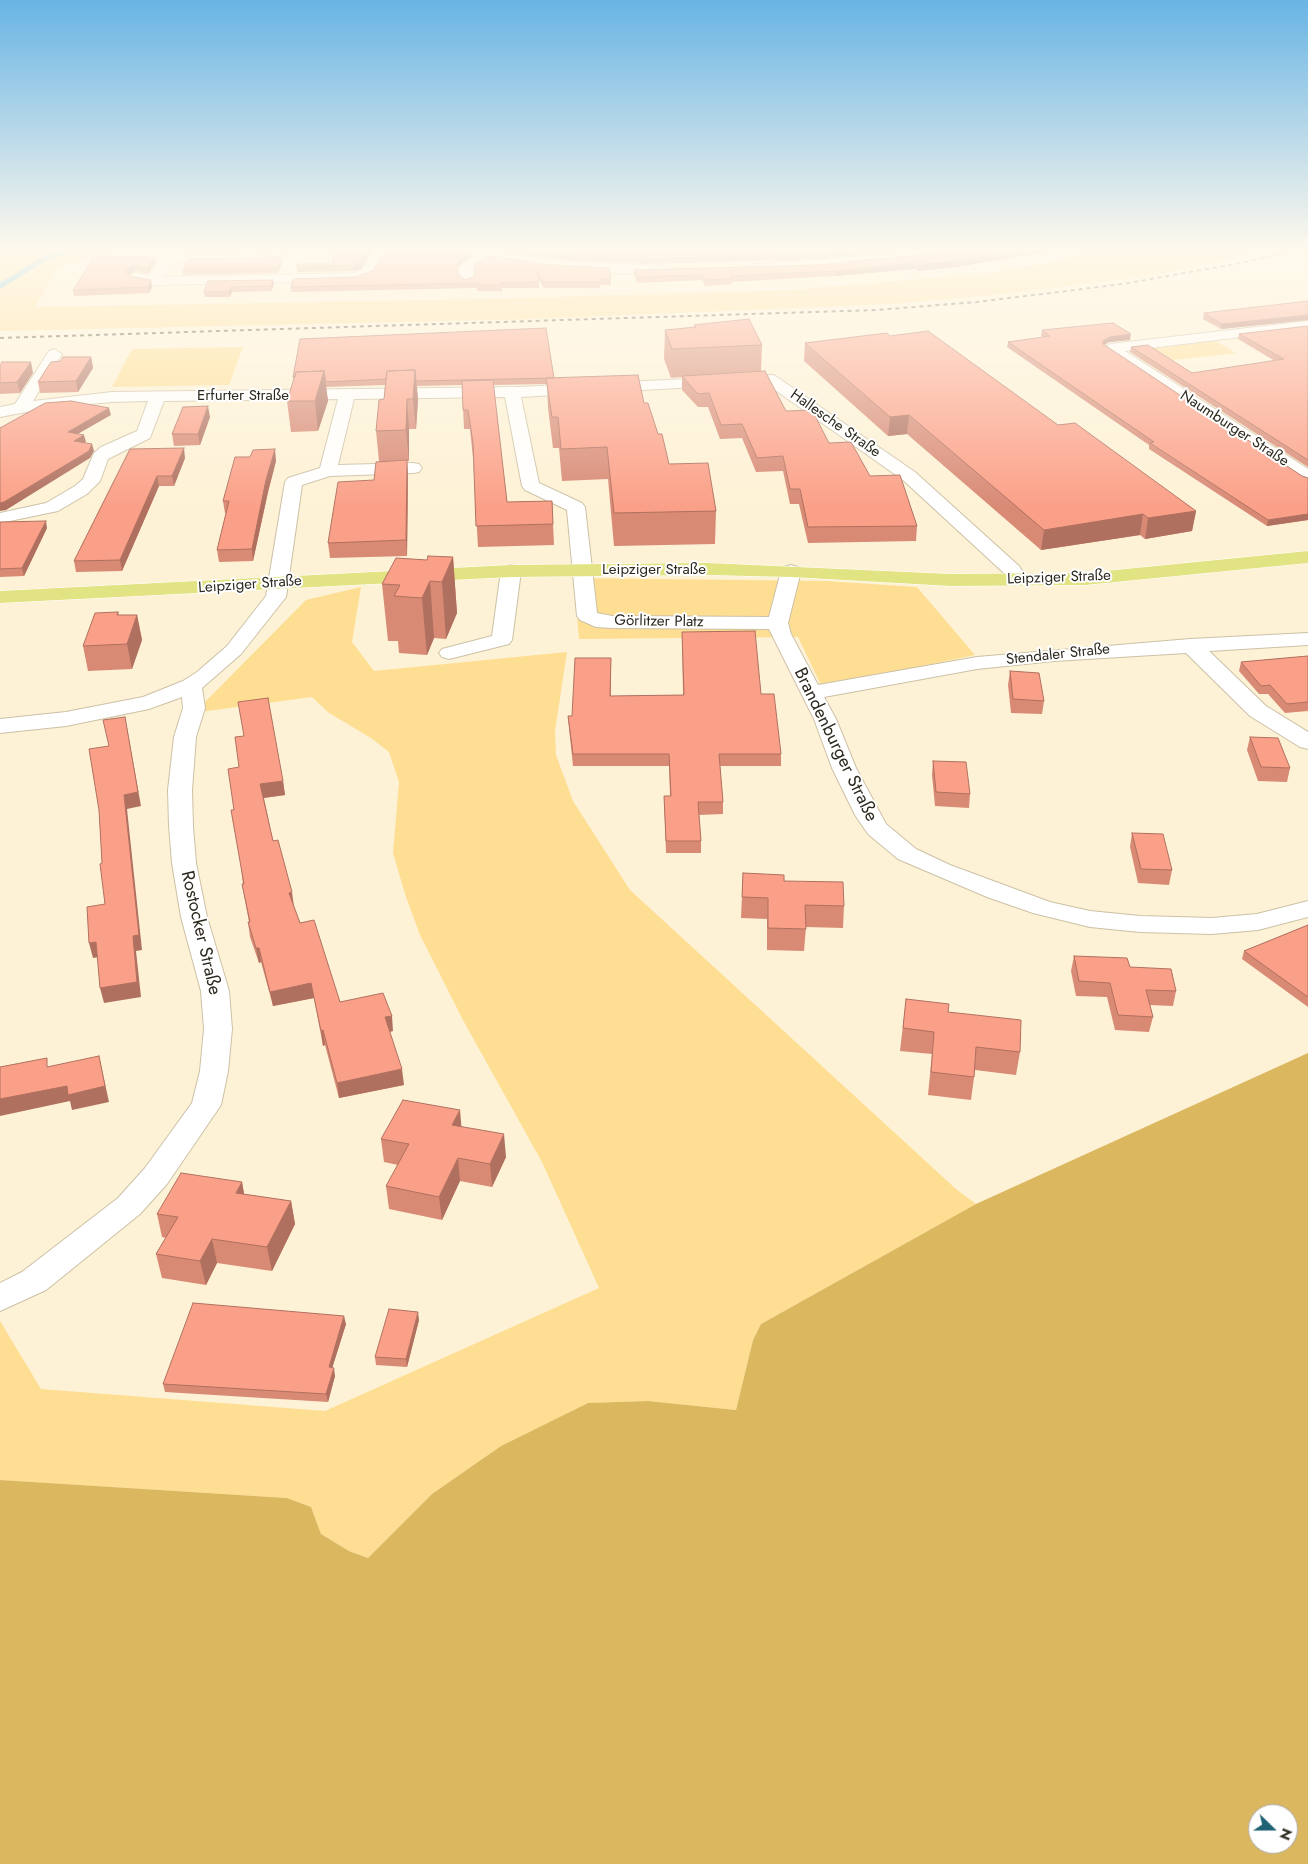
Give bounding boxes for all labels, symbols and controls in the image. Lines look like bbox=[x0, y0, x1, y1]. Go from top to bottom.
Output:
street label: Hallesche Straße bbox=[786, 386, 884, 462]
street label: Erfurter Straße bbox=[197, 387, 289, 405]
street label: Naumburger Straße bbox=[1176, 387, 1292, 471]
street label: Leipziger Straße bbox=[602, 561, 706, 579]
street label: Leipziger Straße bbox=[1007, 567, 1111, 589]
street label: Leipziger Straße bbox=[198, 572, 302, 598]
street label: Görlitzer Platz bbox=[614, 612, 704, 632]
street label: Stendaler Straße bbox=[1005, 641, 1111, 669]
street label: Brandenburger Straße bbox=[788, 665, 882, 825]
street label: Rostocker Straße bbox=[175, 869, 225, 997]
north arrow bbox=[1248, 1804, 1298, 1854]
text: N bbox=[1275, 1825, 1297, 1843]

